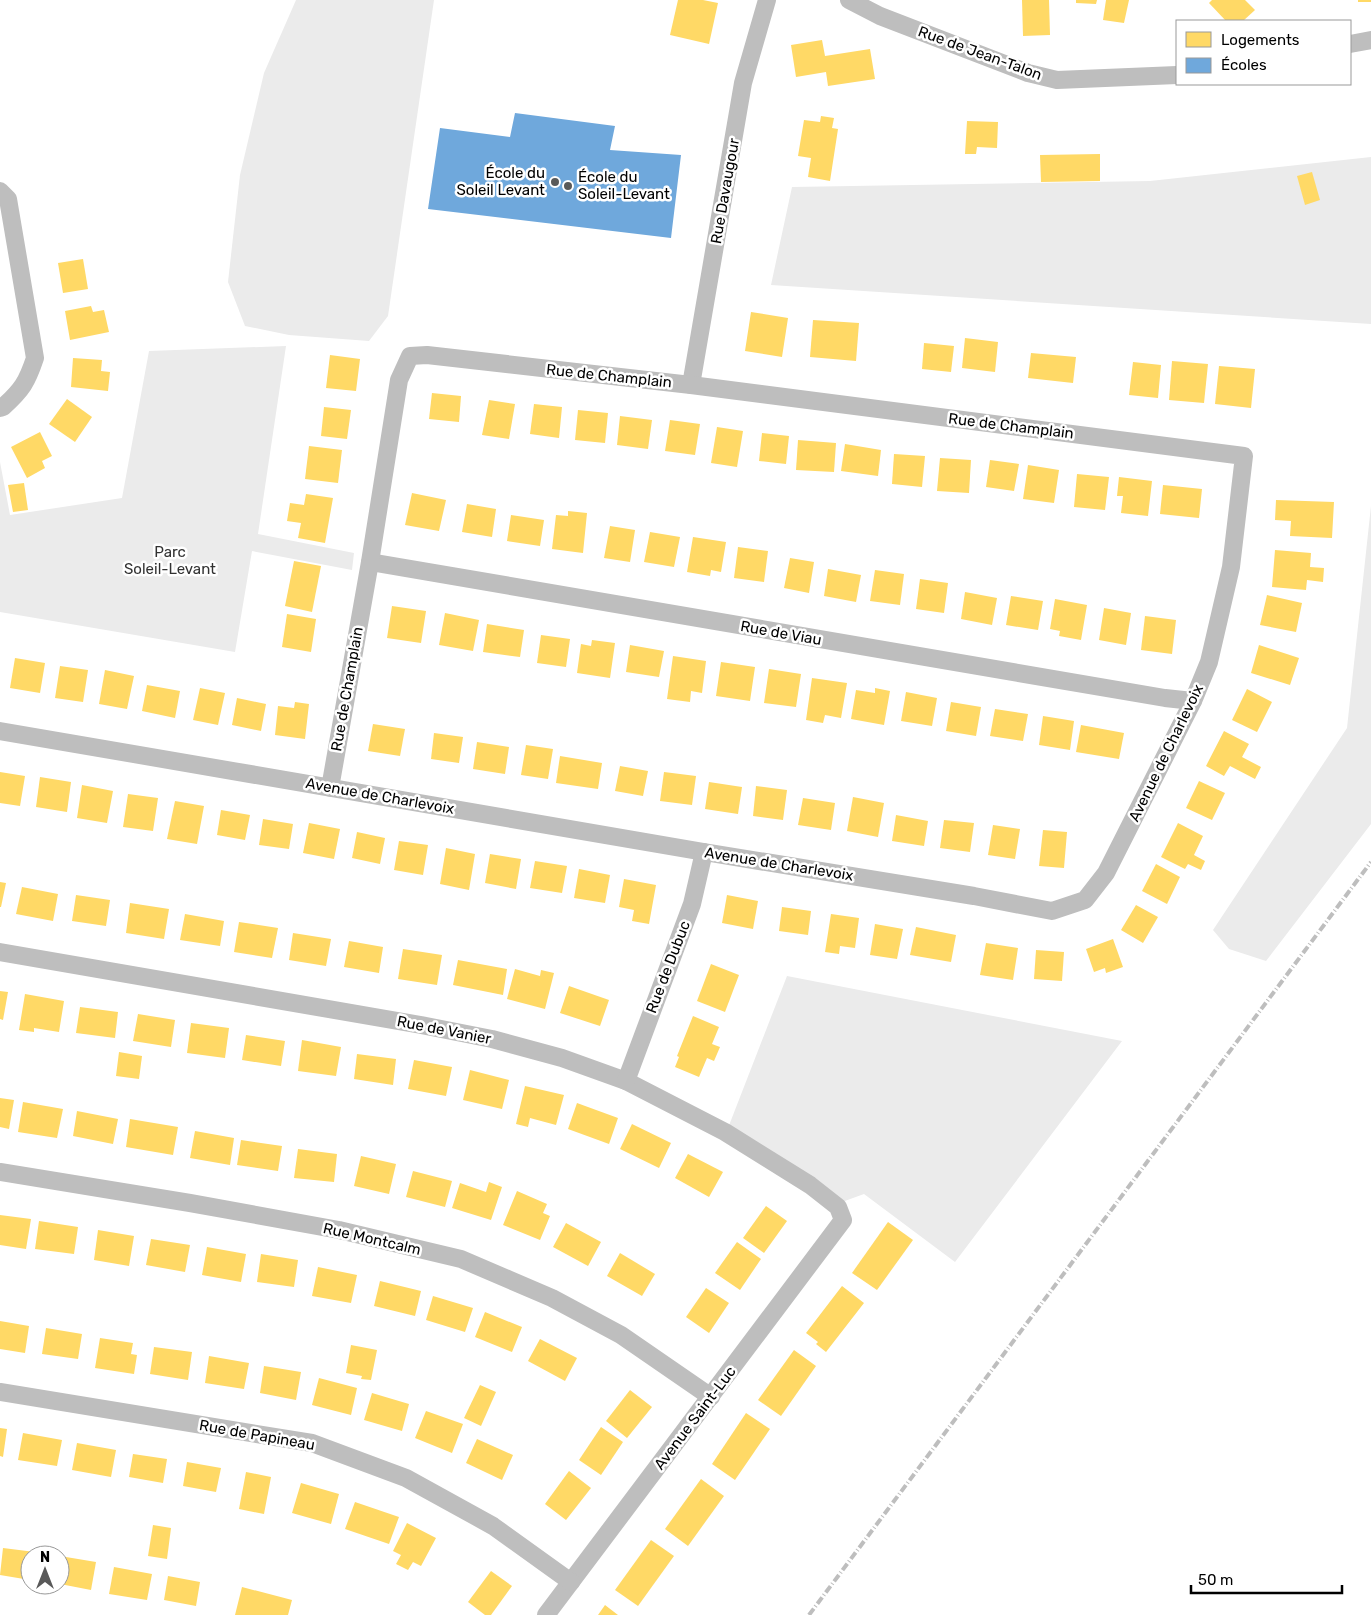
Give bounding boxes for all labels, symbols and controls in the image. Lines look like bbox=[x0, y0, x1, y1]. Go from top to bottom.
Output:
legend bbox=[1176, 20, 1351, 85]
street label: Rue de Jean-Talon bbox=[916, 22, 1044, 84]
text: Logements bbox=[1221, 31, 1300, 49]
text: Écoles bbox=[1221, 56, 1267, 74]
street label: Rue Davaugour bbox=[707, 136, 743, 245]
place label: École du Soleil Levant bbox=[457, 164, 545, 199]
place label: École du Soleil-Levant bbox=[578, 168, 670, 203]
marker: École du Soleil Levant bbox=[549, 176, 561, 188]
marker: École du Soleil-Levant bbox=[562, 180, 574, 192]
street label: Rue de Champlain bbox=[545, 360, 673, 392]
street label: Rue de Champlain bbox=[947, 409, 1075, 443]
park label: Parc Soleil-Levant bbox=[124, 543, 216, 578]
street label: Rue de Viau bbox=[739, 617, 823, 649]
street label: Rue de Champlain bbox=[327, 625, 367, 753]
street label: Avenue de Charlevoix bbox=[1125, 681, 1207, 825]
street label: Avenue de Charlevoix bbox=[304, 774, 456, 818]
street label: Avenue de Charlevoix bbox=[703, 843, 855, 885]
street label: Rue de Dubuc bbox=[642, 918, 694, 1016]
street label: Rue de Vanier bbox=[395, 1012, 493, 1048]
street label: Rue Montcalm bbox=[321, 1219, 423, 1259]
street label: Avenue Saint-Luc bbox=[650, 1363, 740, 1473]
street label: Rue de Papineau bbox=[198, 1416, 316, 1454]
north arrow bbox=[20, 1545, 70, 1595]
text: N bbox=[40, 1549, 50, 1566]
scale bar bbox=[1191, 1562, 1342, 1594]
text: 50 m bbox=[1198, 1571, 1233, 1589]

